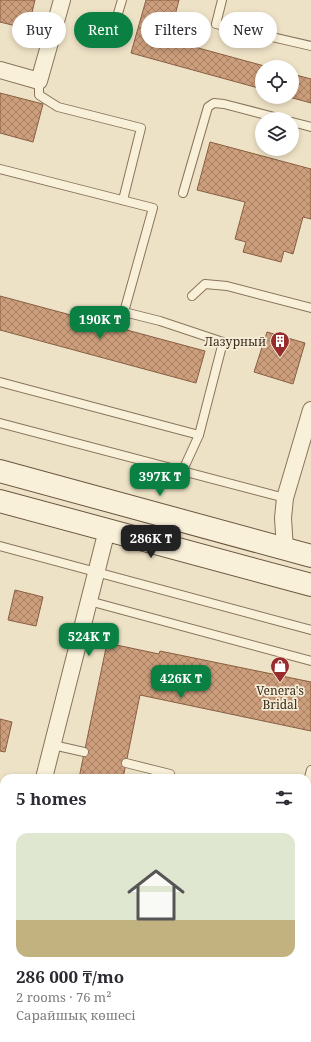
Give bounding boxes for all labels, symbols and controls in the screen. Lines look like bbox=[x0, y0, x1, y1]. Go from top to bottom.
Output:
chip: Buy bbox=[12, 12, 66, 48]
chip: Rent bbox=[74, 12, 133, 48]
chip: Filters bbox=[141, 12, 211, 48]
chip: New bbox=[219, 12, 277, 48]
map controls bbox=[255, 60, 299, 156]
button: locate bbox=[255, 60, 299, 104]
button: layers bbox=[255, 112, 299, 156]
pin: 190K ₸ bbox=[67, 306, 133, 340]
text: 190K ₸ bbox=[79, 310, 121, 328]
building icon: Лазурный bbox=[269, 330, 291, 358]
place label: Лазурный bbox=[204, 333, 266, 350]
pin: 397K ₸ bbox=[127, 463, 193, 497]
text: 397K ₸ bbox=[139, 467, 181, 485]
pin: 286K ₸ bbox=[118, 525, 184, 559]
text: 286K ₸ bbox=[130, 529, 172, 547]
pin: 524K ₸ bbox=[56, 623, 122, 657]
text: 524K ₸ bbox=[68, 627, 110, 645]
shop icon: Venera's Bridal bbox=[269, 655, 291, 683]
pin: 426K ₸ bbox=[148, 665, 214, 699]
text: 426K ₸ bbox=[160, 669, 202, 687]
place label: Venera's Bridal bbox=[256, 682, 304, 713]
text: 5 homes bbox=[16, 787, 86, 810]
icon: filters bbox=[273, 787, 295, 809]
icon: home bbox=[120, 859, 192, 931]
text: 286 000 ₸/mo bbox=[16, 965, 124, 988]
text: 2 rooms · 76 m² bbox=[16, 988, 111, 1006]
text: Сарайшық көшесі bbox=[16, 1006, 136, 1024]

